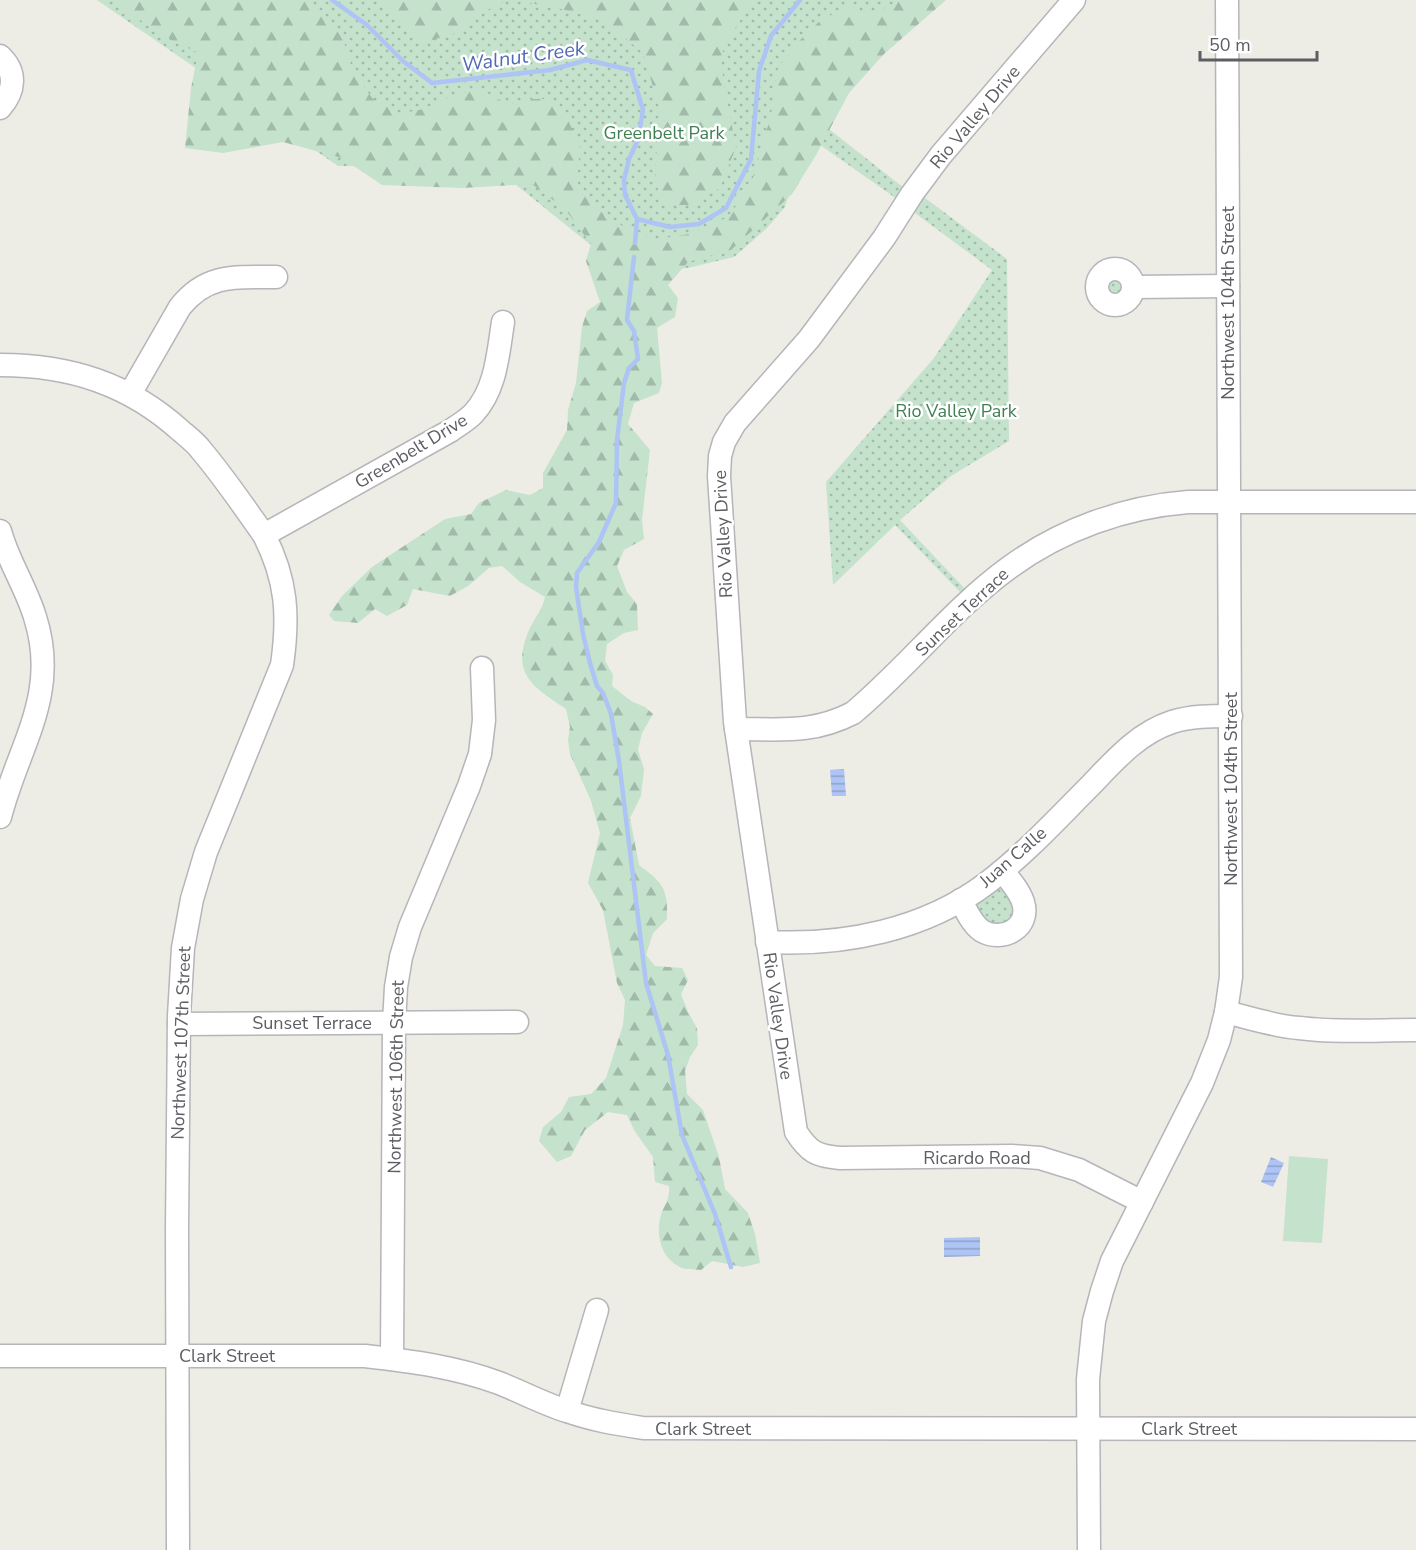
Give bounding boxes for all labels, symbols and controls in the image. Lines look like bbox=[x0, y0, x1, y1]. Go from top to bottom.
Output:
scale bar bbox=[1200, 24, 1317, 62]
text: 50 m bbox=[1209, 33, 1251, 57]
water label: Walnut Creek bbox=[460, 34, 587, 78]
street label: Rio Valley Drive bbox=[925, 60, 1025, 174]
park label: Greenbelt Park bbox=[604, 121, 725, 145]
street label: Northwest 104th Street bbox=[1216, 206, 1240, 400]
park label: Rio Valley Park bbox=[895, 399, 1018, 423]
street label: Greenbelt Drive bbox=[350, 408, 472, 494]
street label: Rio Valley Drive bbox=[708, 469, 738, 599]
street label: Sunset Terrace bbox=[910, 562, 1014, 662]
street label: Northwest 104th Street bbox=[1219, 692, 1243, 886]
street label: Juan Calle bbox=[973, 821, 1052, 894]
street label: Northwest 107th Street bbox=[166, 945, 196, 1140]
street label: Rio Valley Drive bbox=[757, 951, 799, 1081]
street label: Northwest 106th Street bbox=[382, 979, 410, 1174]
street label: Sunset Terrace bbox=[252, 1011, 372, 1035]
street label: Ricardo Road bbox=[923, 1146, 1031, 1170]
street label: Clark Street bbox=[179, 1344, 276, 1368]
street label: Clark Street bbox=[655, 1417, 752, 1441]
street label: Clark Street bbox=[1141, 1417, 1238, 1441]

